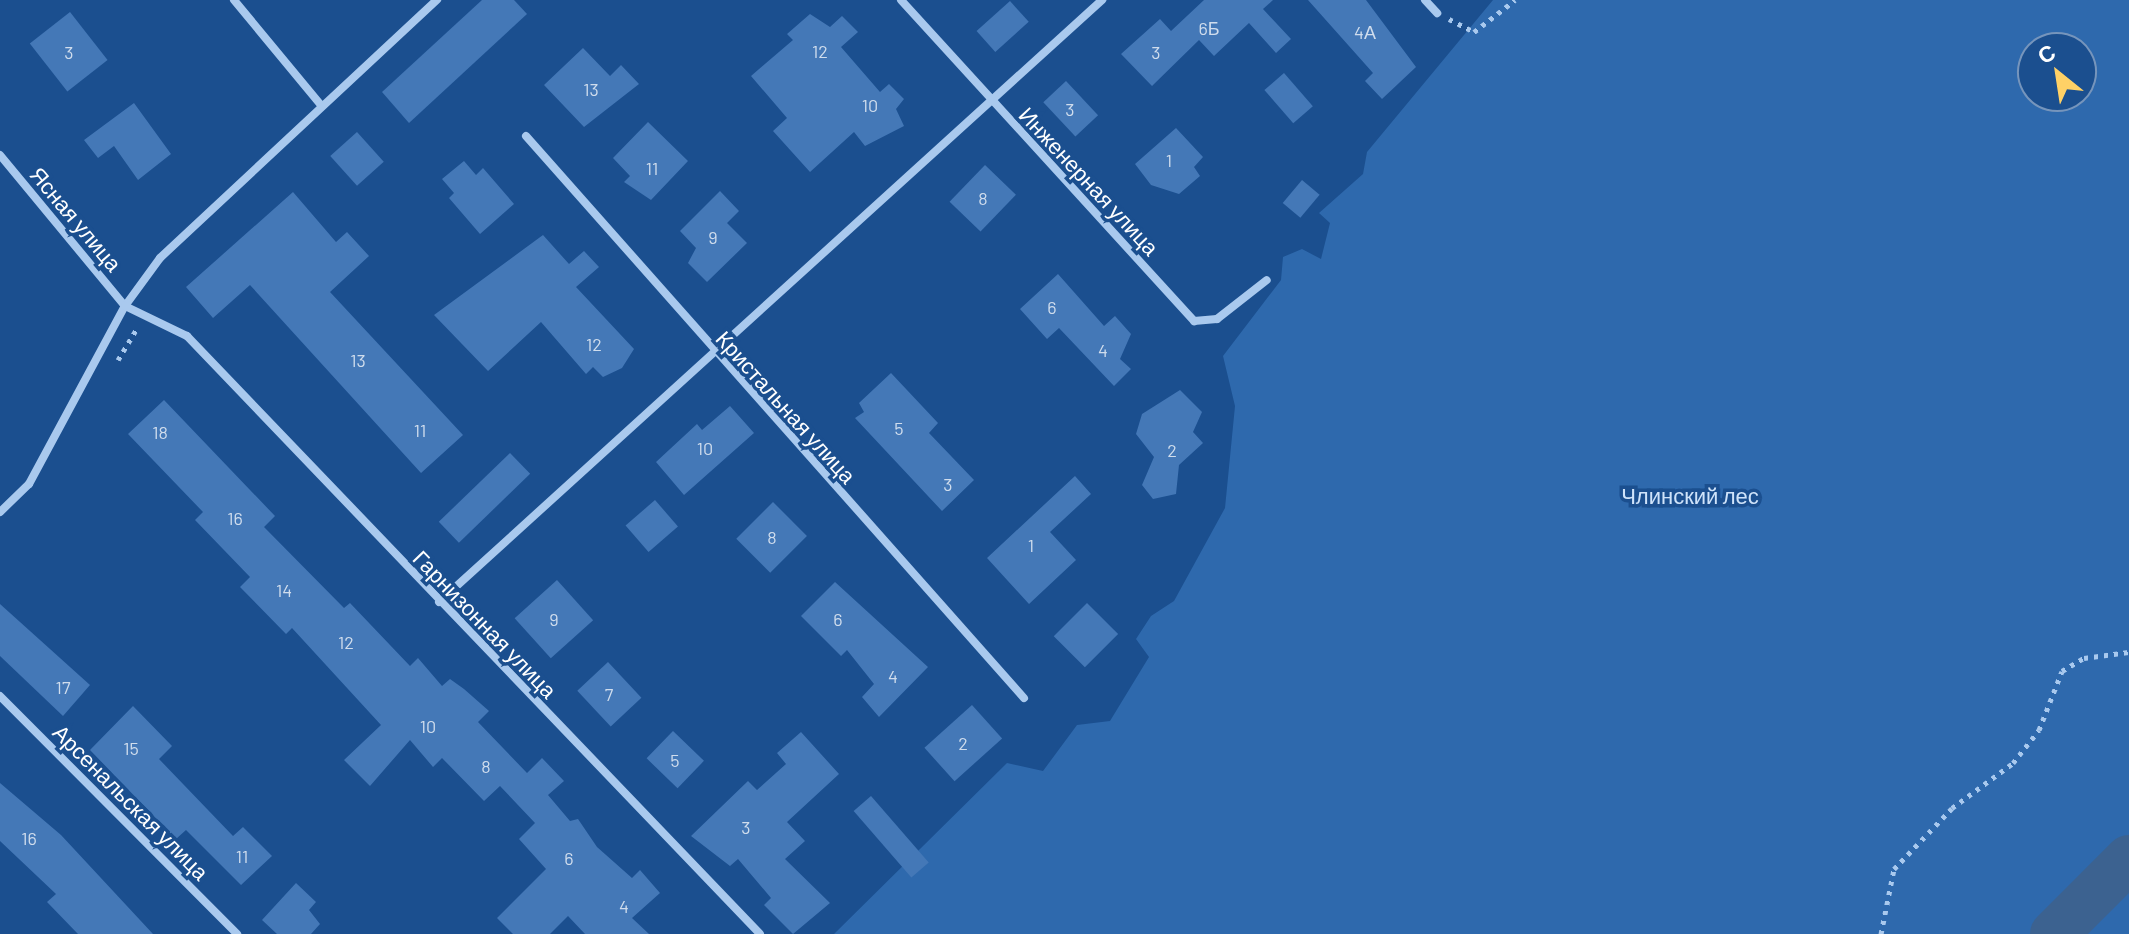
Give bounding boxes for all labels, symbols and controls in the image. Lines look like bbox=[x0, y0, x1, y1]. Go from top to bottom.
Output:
house number: 6Б bbox=[1198, 17, 1220, 39]
house number: 4А bbox=[1354, 21, 1376, 43]
north arrow bbox=[2017, 32, 2097, 112]
text: С bbox=[2033, 38, 2059, 68]
house number: 12 bbox=[812, 40, 828, 62]
house number: 3 bbox=[64, 41, 74, 63]
house number: 3 bbox=[1151, 41, 1161, 63]
house number: 13 bbox=[583, 78, 599, 100]
house number: 10 bbox=[862, 94, 878, 116]
house number: 3 bbox=[1065, 98, 1075, 120]
street label: Инженерная улица bbox=[1014, 102, 1164, 260]
house number: 1 bbox=[1166, 149, 1172, 171]
house number: 11 bbox=[646, 157, 658, 179]
street label: Ясная улица bbox=[25, 161, 127, 277]
house number: 8 bbox=[978, 187, 988, 209]
house number: 9 bbox=[708, 226, 718, 248]
house number: 6 bbox=[1047, 296, 1057, 318]
street label: Кристальная улица bbox=[711, 325, 861, 489]
house number: 12 bbox=[586, 333, 602, 355]
house number: 4 bbox=[1098, 339, 1108, 361]
house number: 13 bbox=[350, 349, 366, 371]
house number: 5 bbox=[894, 417, 904, 439]
house number: 11 bbox=[414, 419, 426, 441]
house number: 18 bbox=[152, 421, 168, 443]
house number: 10 bbox=[697, 437, 713, 459]
house number: 2 bbox=[1167, 439, 1177, 461]
house number: 3 bbox=[943, 473, 953, 495]
park label: Члинский лес bbox=[1621, 483, 1759, 509]
house number: 16 bbox=[227, 507, 243, 529]
house number: 8 bbox=[767, 526, 777, 548]
house number: 1 bbox=[1028, 534, 1034, 556]
street label: Гарнизонная улица bbox=[408, 545, 562, 703]
house number: 14 bbox=[276, 579, 292, 601]
house number: 9 bbox=[549, 608, 559, 630]
house number: 6 bbox=[833, 608, 843, 630]
house number: 12 bbox=[338, 631, 354, 653]
house number: 4 bbox=[888, 665, 898, 687]
house number: 17 bbox=[56, 676, 70, 698]
house number: 7 bbox=[605, 683, 613, 705]
house number: 10 bbox=[420, 715, 436, 737]
street label: Арсенальская улица bbox=[48, 719, 214, 885]
house number: 2 bbox=[958, 732, 968, 754]
house number: 15 bbox=[123, 737, 139, 759]
house number: 5 bbox=[670, 749, 680, 771]
house number: 8 bbox=[481, 755, 491, 777]
house number: 3 bbox=[741, 816, 751, 838]
house number: 16 bbox=[21, 827, 37, 849]
house number: 11 bbox=[236, 845, 248, 867]
house number: 6 bbox=[564, 847, 574, 869]
house number: 4 bbox=[619, 895, 629, 917]

